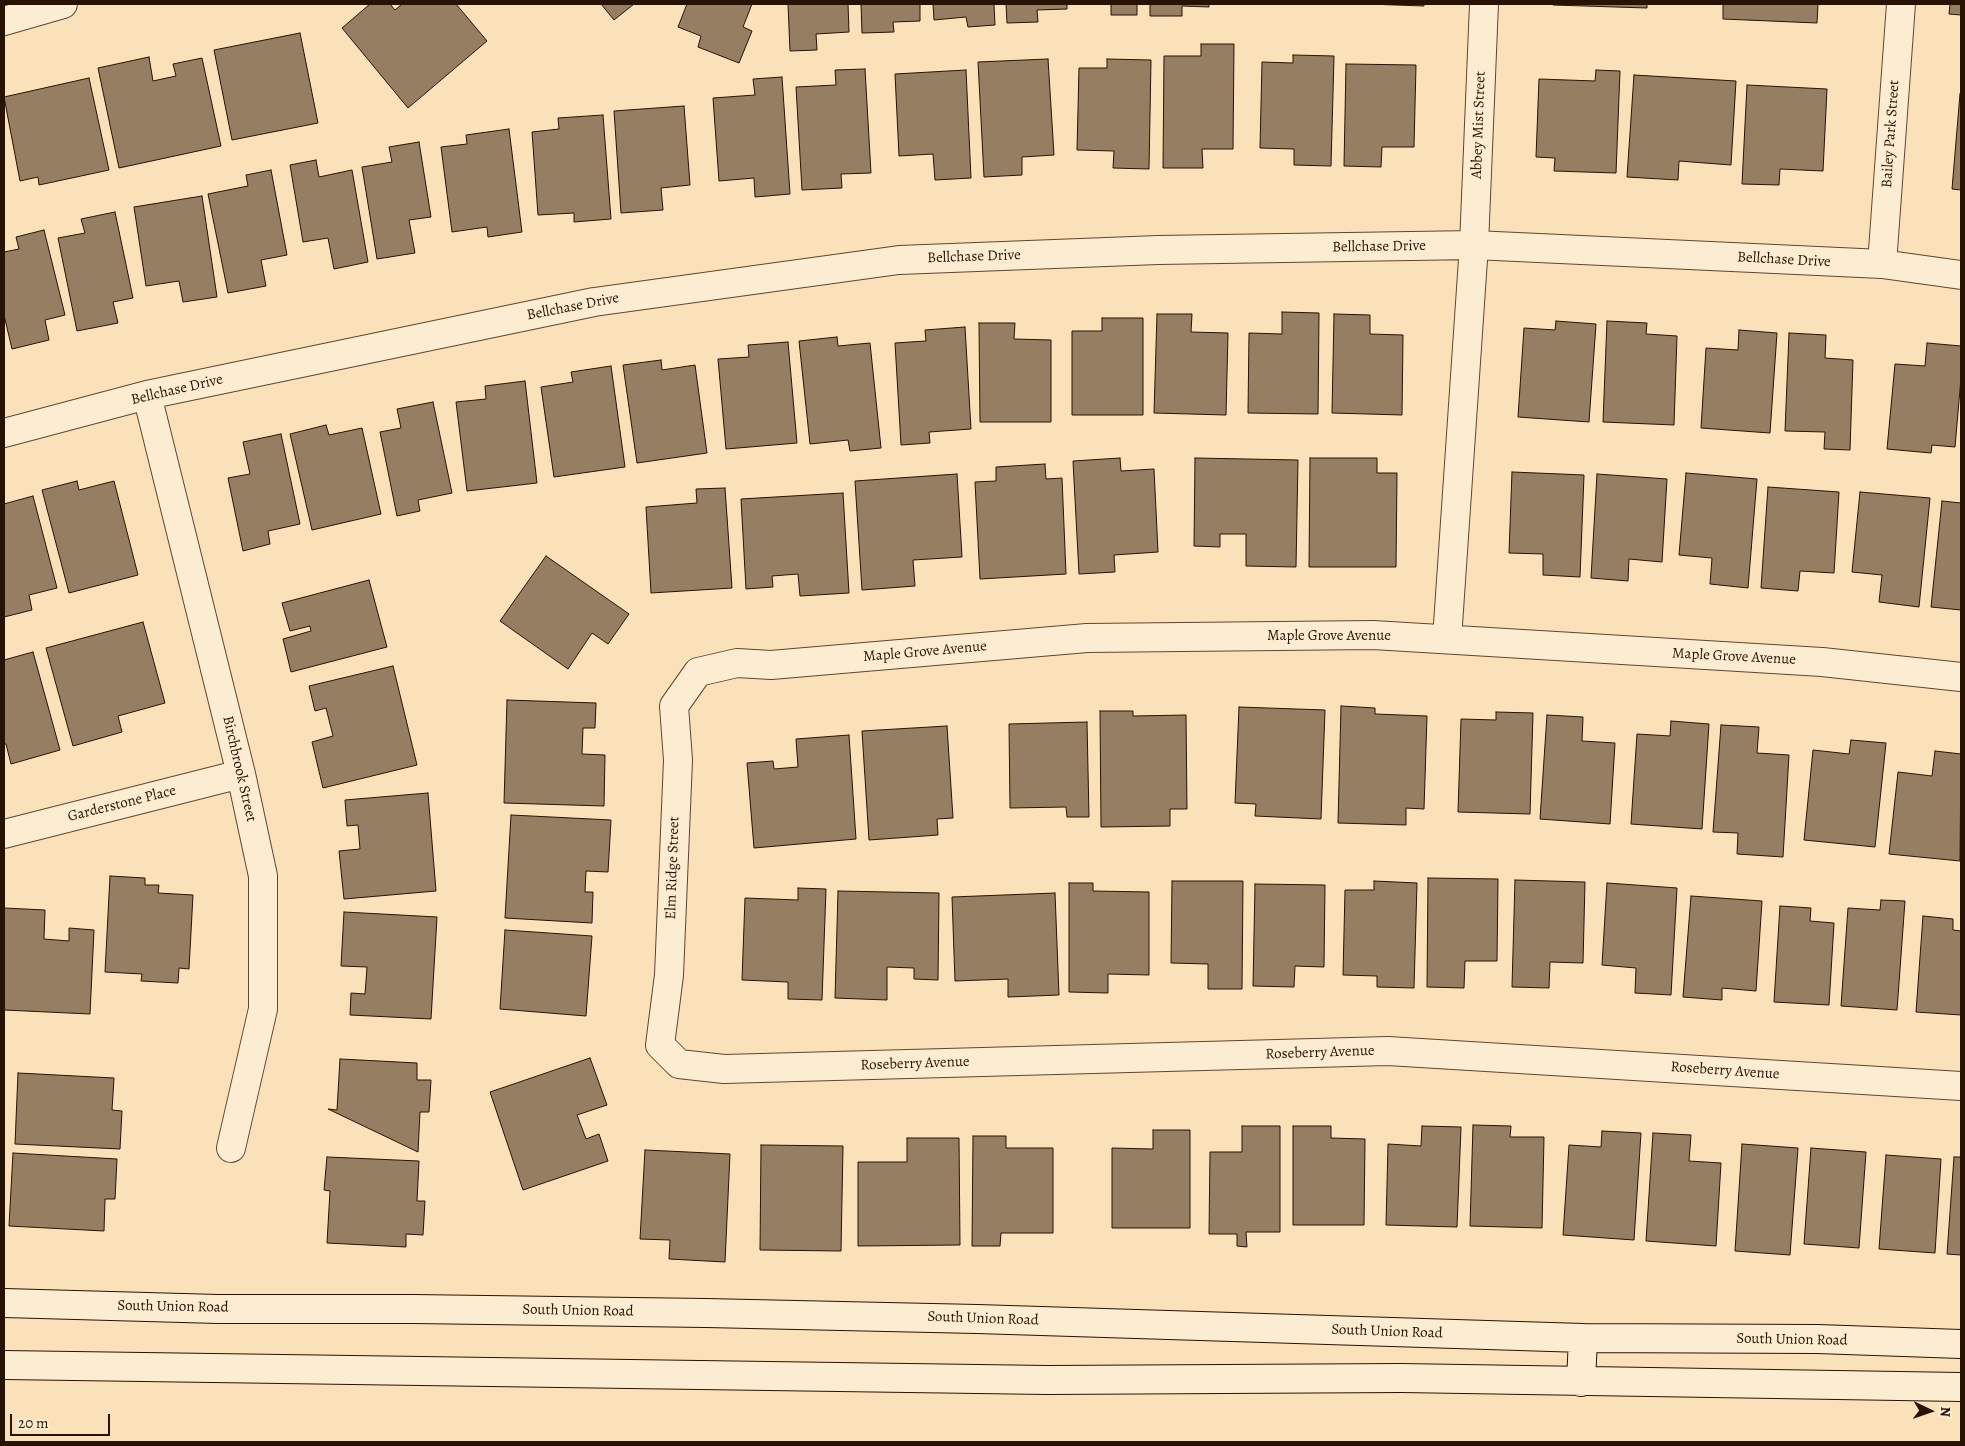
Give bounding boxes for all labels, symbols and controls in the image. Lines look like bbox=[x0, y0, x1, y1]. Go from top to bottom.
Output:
street label: Abbey Mist Street bbox=[1468, 71, 1490, 179]
street label: Bailey Park Street bbox=[1878, 79, 1904, 189]
street label: Bellchase Drive bbox=[1332, 237, 1426, 257]
street label: Bellchase Drive bbox=[927, 246, 1021, 268]
street label: Bellchase Drive bbox=[1737, 249, 1831, 271]
street label: Bellchase Drive bbox=[525, 289, 621, 325]
street label: Bellchase Drive bbox=[129, 371, 225, 409]
street label: Maple Grove Avenue bbox=[1267, 627, 1391, 645]
street label: Maple Grove Avenue bbox=[862, 638, 988, 666]
street label: Maple Grove Avenue bbox=[1672, 645, 1796, 669]
street label: Birchbrook Street bbox=[218, 714, 260, 824]
street label: Garderstone Place bbox=[66, 782, 178, 826]
street label: Elm Ridge Street bbox=[662, 816, 684, 920]
street label: Roseberry Avenue bbox=[1265, 1042, 1375, 1064]
street label: Roseberry Avenue bbox=[860, 1053, 970, 1075]
street label: Roseberry Avenue bbox=[1670, 1058, 1780, 1084]
street label: South Union Road bbox=[117, 1297, 229, 1317]
street label: South Union Road bbox=[522, 1301, 634, 1321]
street label: South Union Road bbox=[927, 1308, 1039, 1330]
street label: South Union Road bbox=[1331, 1321, 1443, 1343]
street label: South Union Road bbox=[1736, 1330, 1848, 1350]
north arrow bbox=[1905, 1386, 1955, 1436]
scale bar bbox=[12, 1404, 112, 1436]
text: N bbox=[1936, 1406, 1955, 1417]
text: 20 m bbox=[18, 1413, 49, 1433]

